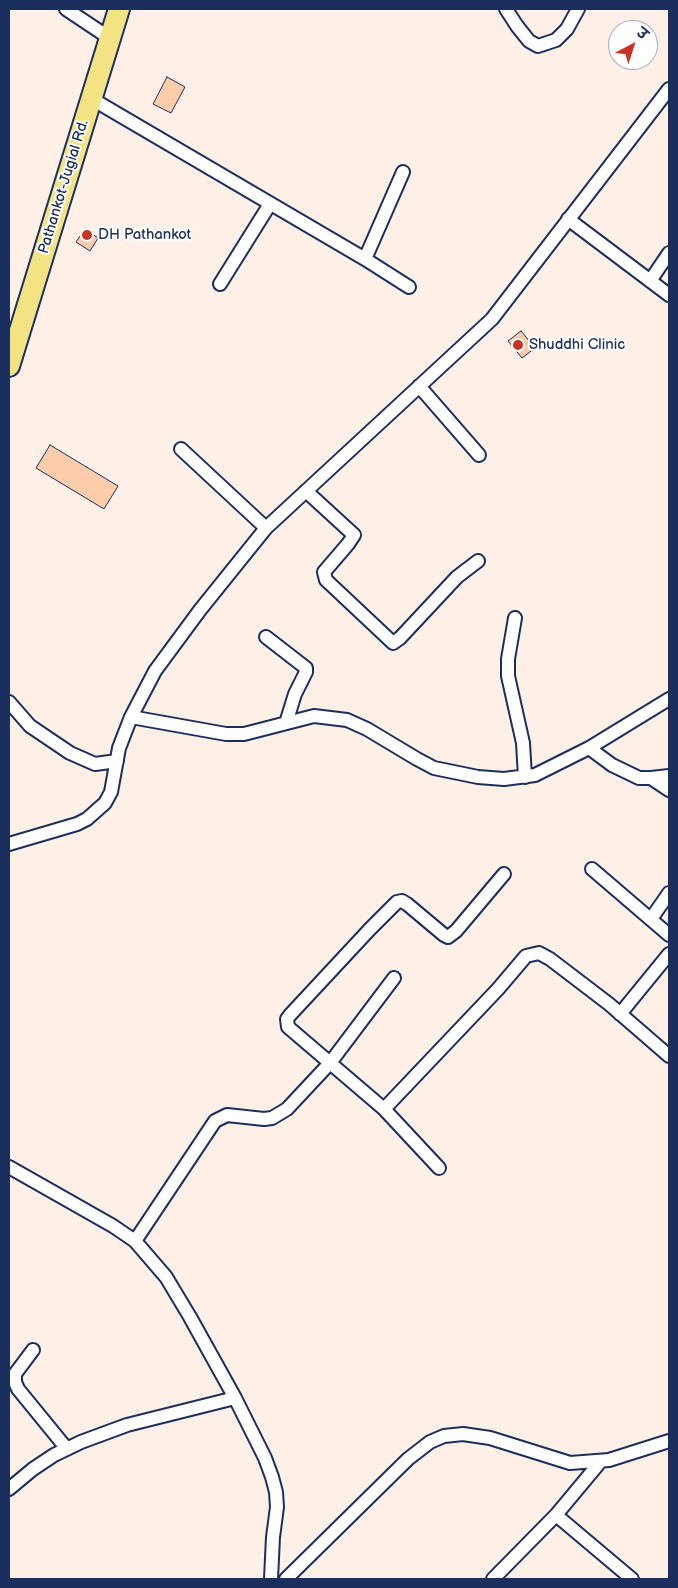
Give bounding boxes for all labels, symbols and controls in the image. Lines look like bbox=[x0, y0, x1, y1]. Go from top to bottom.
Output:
north arrow bbox=[608, 20, 658, 70]
text: उ bbox=[633, 24, 651, 43]
street label: Pathankot-Jugial Rd. bbox=[35, 118, 93, 256]
place label: DH Pathankot bbox=[98, 226, 191, 244]
marker: DH Pathankot bbox=[80, 228, 94, 242]
place label: Shuddhi Clinic bbox=[529, 336, 625, 354]
marker: Shuddhi Clinic bbox=[511, 338, 525, 352]

